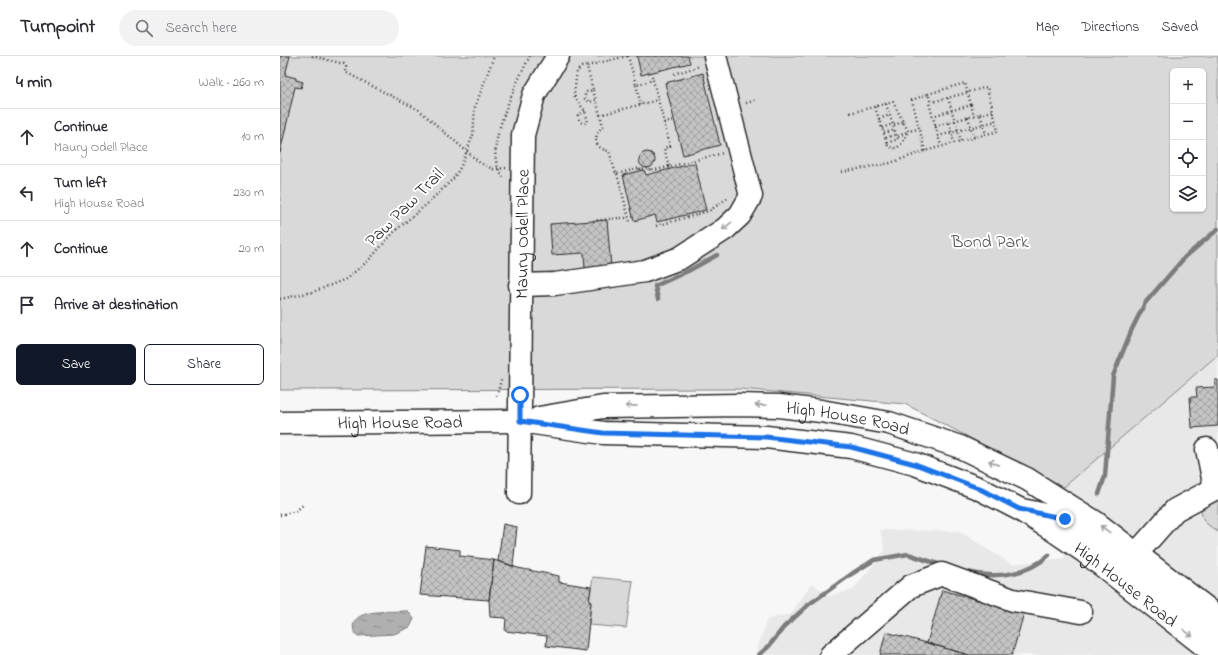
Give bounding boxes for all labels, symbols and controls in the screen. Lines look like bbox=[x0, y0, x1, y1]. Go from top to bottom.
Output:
search box bbox=[119, 10, 399, 46]
text: Turnpoint bbox=[20, 14, 95, 41]
icon: search bbox=[133, 17, 155, 39]
text: Search here bbox=[165, 17, 237, 39]
text: Map bbox=[1036, 17, 1059, 38]
text: Directions bbox=[1081, 17, 1139, 38]
text: Saved bbox=[1161, 17, 1198, 38]
map controls bbox=[1170, 68, 1206, 212]
button: + bbox=[1170, 68, 1206, 104]
text: 4 min bbox=[16, 70, 52, 95]
text: Walk · 260 m bbox=[199, 73, 264, 92]
button: − bbox=[1170, 104, 1206, 140]
text: Continue bbox=[54, 116, 108, 138]
icon: ahead bbox=[16, 126, 38, 148]
text: 10 m bbox=[241, 127, 264, 146]
text: Maury Odell Place bbox=[54, 138, 148, 157]
button: locate bbox=[1170, 140, 1206, 176]
street label: Paw Paw Trail bbox=[360, 163, 451, 254]
street label: Maury Odell Place bbox=[510, 168, 538, 299]
text: Turn left bbox=[54, 172, 107, 194]
button: layers bbox=[1170, 176, 1206, 212]
icon: left bbox=[16, 182, 38, 204]
text: 230 m bbox=[233, 183, 264, 202]
text: High House Road bbox=[54, 194, 144, 213]
one-way arrow bbox=[722, 222, 732, 231]
park label: Bond Park bbox=[950, 230, 1029, 256]
icon: ahead bbox=[16, 238, 38, 260]
text: Continue bbox=[54, 238, 108, 260]
text: 20 m bbox=[239, 239, 264, 258]
icon: arrive bbox=[16, 294, 38, 316]
text: Arrive at destination bbox=[54, 294, 178, 316]
button: Save bbox=[16, 344, 136, 385]
button: Share bbox=[144, 344, 264, 385]
route start bbox=[511, 386, 529, 404]
street label: High House Road bbox=[785, 396, 913, 444]
one-way arrow bbox=[625, 402, 638, 410]
one-way arrow bbox=[755, 402, 768, 409]
street label: High House Road bbox=[337, 410, 463, 438]
one-way arrow bbox=[988, 459, 1000, 466]
route end bbox=[1056, 510, 1074, 528]
one-way arrow bbox=[1100, 525, 1111, 534]
street label: High House Road bbox=[1068, 537, 1182, 635]
one-way arrow bbox=[1183, 628, 1194, 637]

